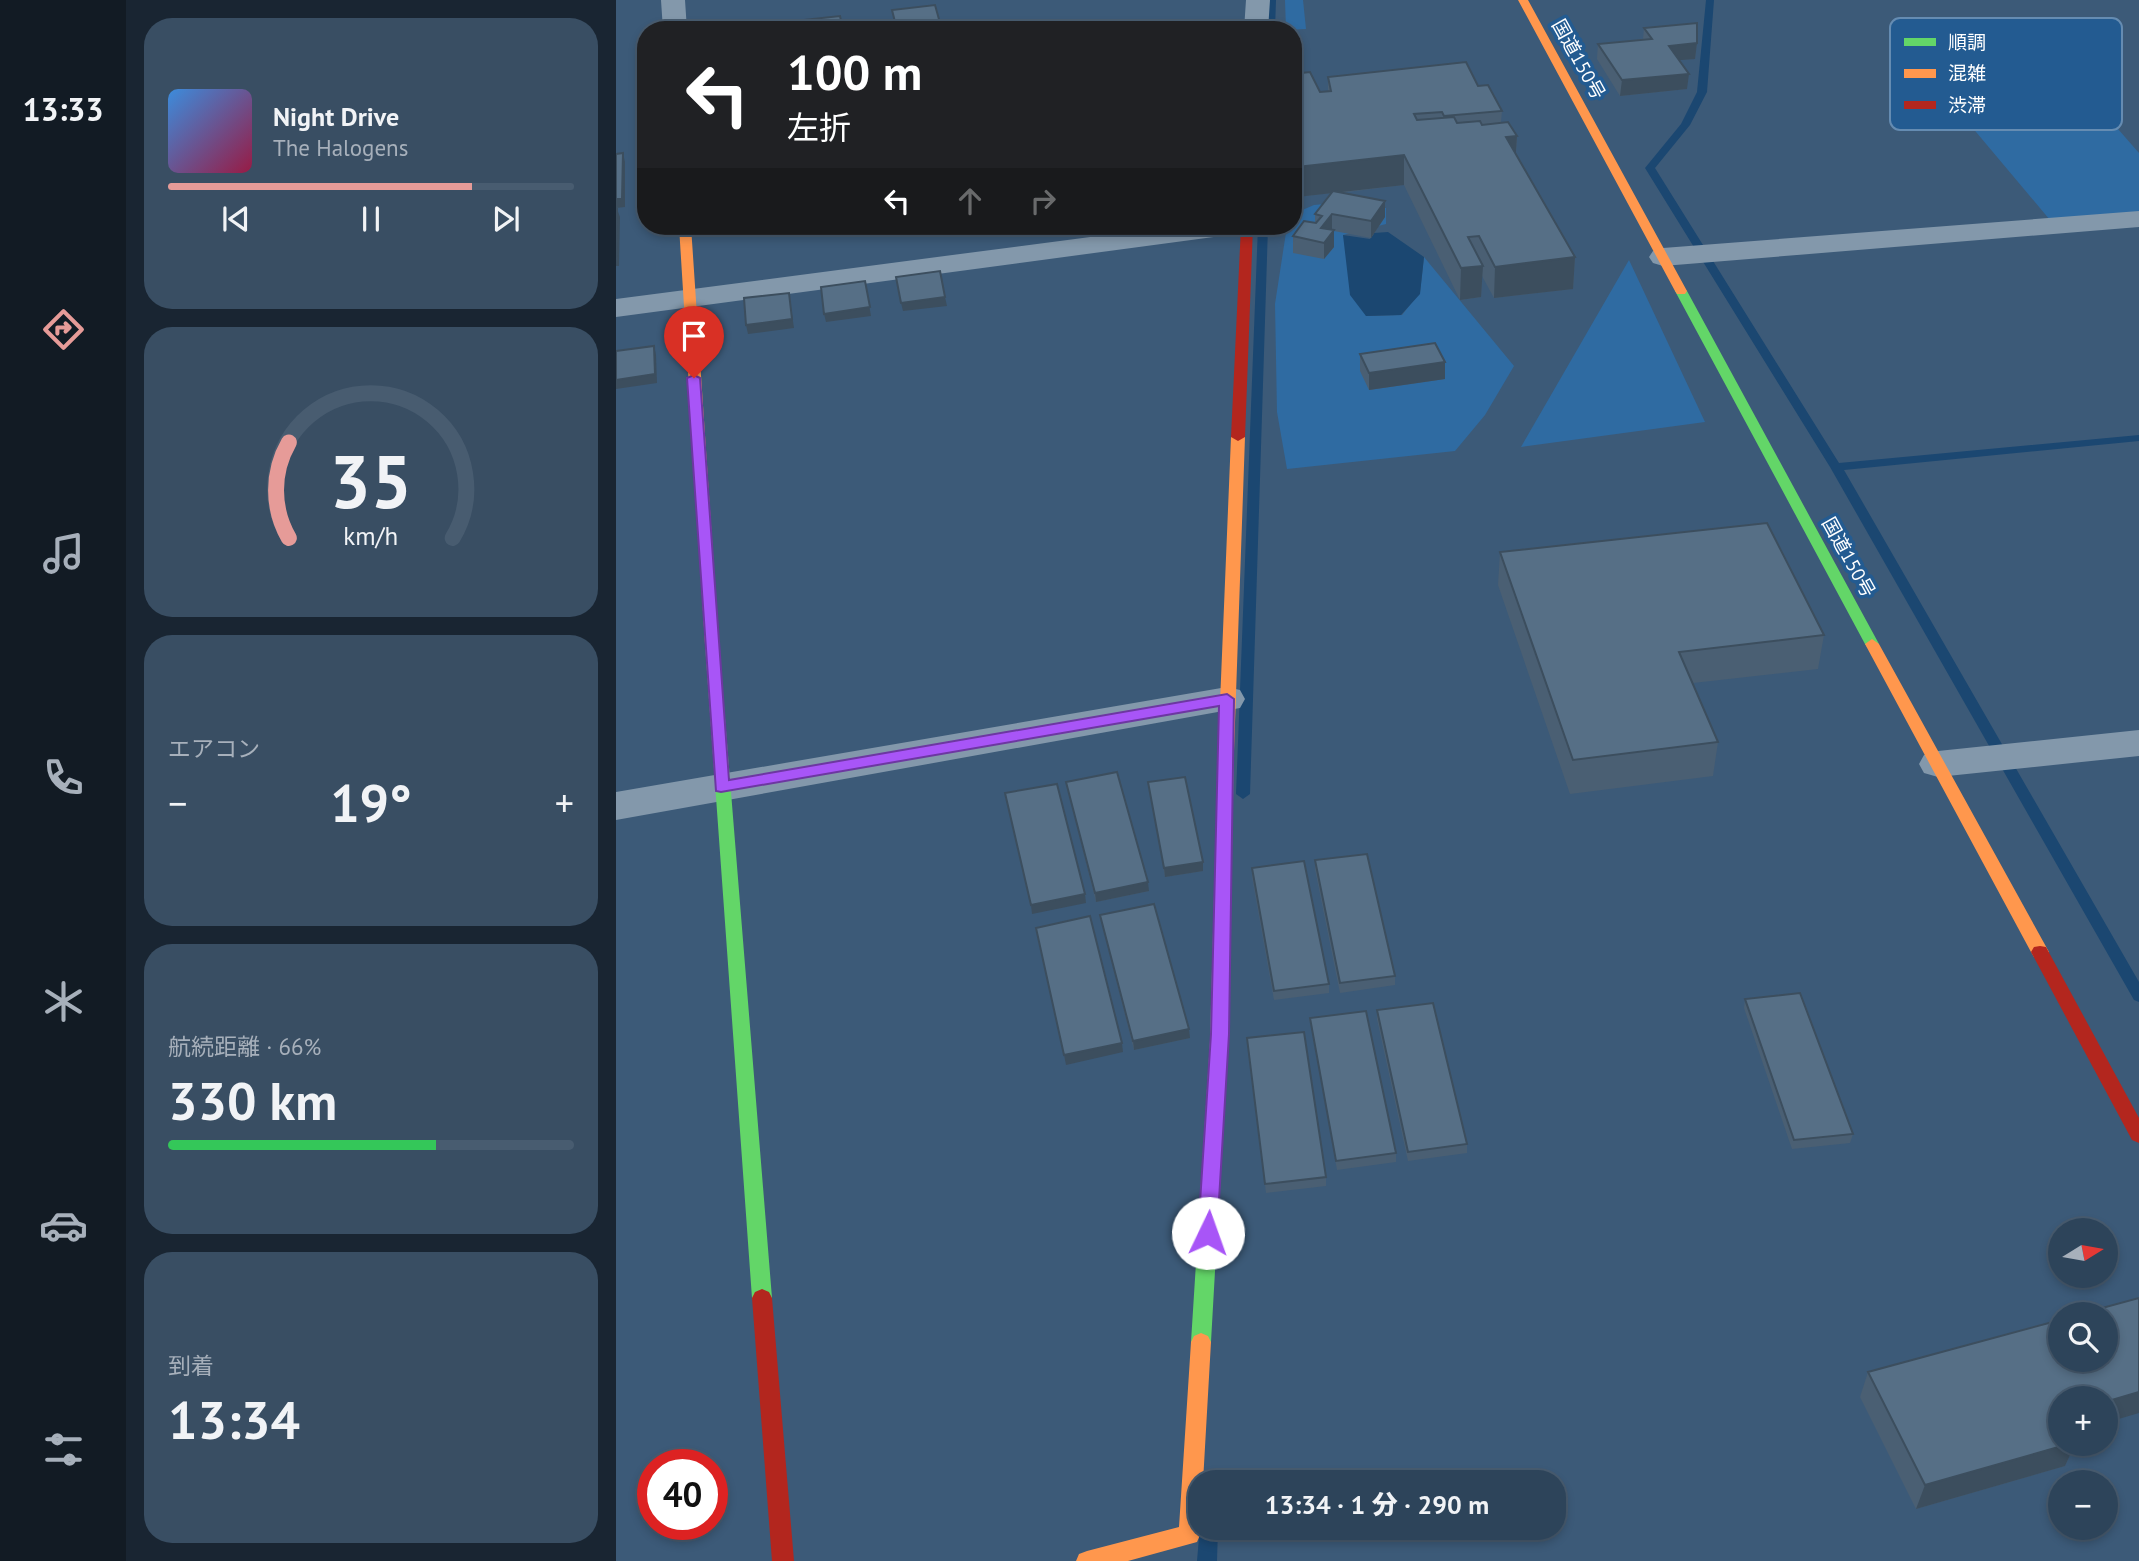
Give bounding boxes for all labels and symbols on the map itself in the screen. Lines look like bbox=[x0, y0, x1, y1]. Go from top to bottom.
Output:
street label: 国道150号 bbox=[1547, 15, 1611, 103]
legend bbox=[1890, 18, 2122, 130]
text: 順調 bbox=[1948, 30, 1986, 54]
text: 混雑 bbox=[1948, 61, 1986, 85]
text: 渋滞 bbox=[1948, 93, 1986, 117]
pin bbox=[664, 306, 724, 378]
street label: 国道150号 bbox=[1817, 513, 1881, 601]
position arrow bbox=[1171, 1196, 1245, 1270]
north arrow bbox=[2048, 1218, 2118, 1288]
speed limit sign: 40 bbox=[637, 1449, 728, 1540]

